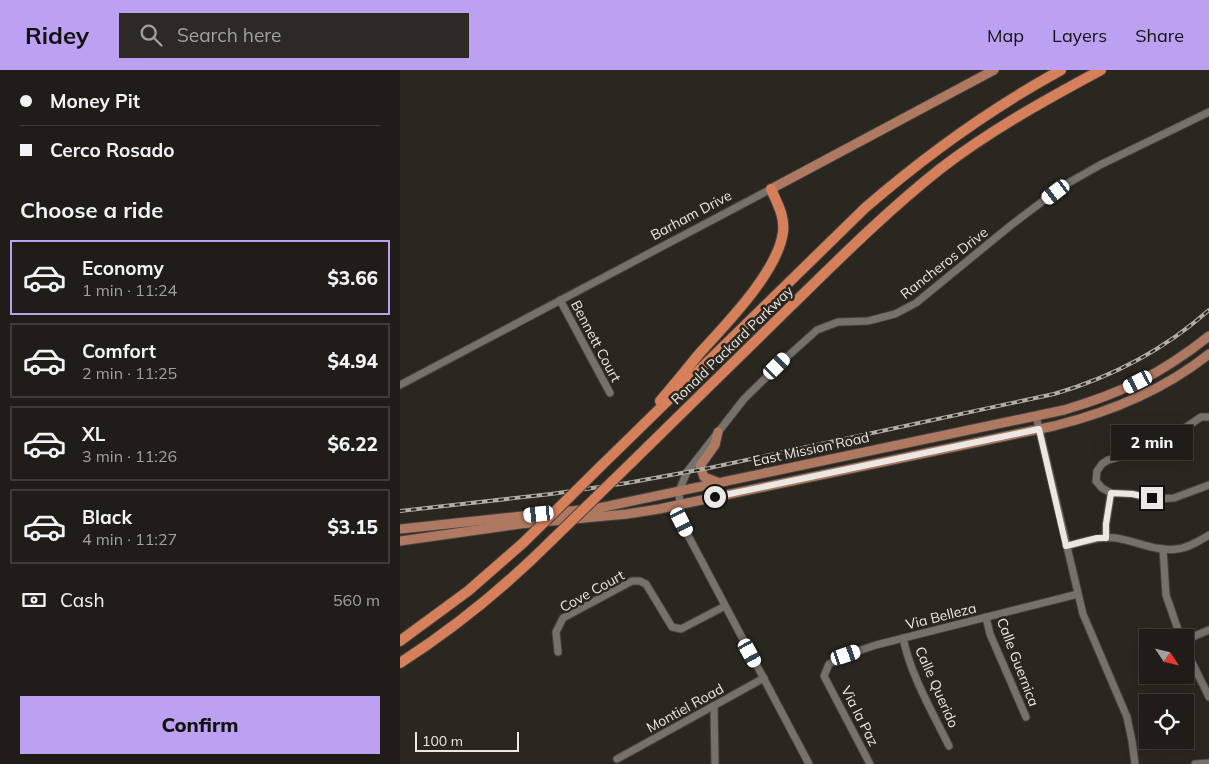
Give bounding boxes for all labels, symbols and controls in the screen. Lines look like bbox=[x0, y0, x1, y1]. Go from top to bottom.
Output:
search box bbox=[119, 13, 469, 58]
text: Ridey bbox=[25, 20, 89, 50]
icon: search bbox=[137, 21, 165, 49]
text: Search here bbox=[177, 23, 281, 47]
text: Map bbox=[987, 24, 1024, 47]
text: Layers bbox=[1052, 24, 1107, 47]
text: Share bbox=[1135, 24, 1184, 47]
text: Money Pit bbox=[50, 89, 140, 113]
text: Cerco Rosado bbox=[50, 138, 175, 162]
car bbox=[1039, 177, 1072, 207]
street label: Barham Drive bbox=[647, 186, 735, 244]
text: Choose a ride bbox=[20, 196, 163, 224]
street label: Rancheros Drive bbox=[897, 223, 991, 303]
icon: car bbox=[22, 255, 67, 300]
text: Economy bbox=[82, 256, 164, 280]
text: $3.66 bbox=[327, 266, 378, 290]
text: 1 min · 11:24 bbox=[82, 280, 177, 300]
street label: Ronald Packard Parkway bbox=[667, 281, 797, 408]
street label: Bennett Court bbox=[567, 297, 625, 385]
icon: car bbox=[22, 338, 67, 383]
text: Comfort bbox=[82, 339, 156, 363]
text: $4.94 bbox=[327, 349, 378, 373]
car bbox=[761, 350, 792, 382]
text: 2 min · 11:25 bbox=[82, 363, 177, 383]
car bbox=[1121, 369, 1154, 395]
icon: car bbox=[22, 421, 67, 466]
text: XL bbox=[82, 422, 105, 446]
callout: 2 min bbox=[1111, 426, 1193, 460]
street label: East Mission Road bbox=[751, 428, 871, 470]
text: $6.22 bbox=[327, 432, 378, 456]
text: 2 min bbox=[1131, 432, 1173, 452]
text: 3 min · 11:26 bbox=[82, 446, 177, 466]
route start bbox=[704, 486, 726, 508]
route end bbox=[1141, 487, 1163, 509]
icon: car bbox=[22, 504, 67, 549]
text: Black bbox=[82, 505, 132, 529]
car bbox=[523, 505, 554, 523]
car bbox=[668, 505, 695, 539]
text: $3.15 bbox=[327, 515, 378, 539]
text: 4 min · 11:27 bbox=[82, 529, 177, 549]
street label: Cove Court bbox=[557, 566, 628, 616]
icon: cash bbox=[20, 586, 48, 614]
text: Cash bbox=[60, 588, 105, 612]
text: 560 m bbox=[333, 590, 380, 610]
street label: Via Belleza bbox=[904, 599, 978, 633]
street label: Calle Guernica bbox=[993, 615, 1043, 709]
north arrow bbox=[1139, 629, 1194, 684]
map controls bbox=[1139, 629, 1194, 749]
car bbox=[736, 636, 763, 670]
car bbox=[829, 643, 862, 667]
street label: Calle Querido bbox=[911, 644, 963, 730]
street label: Montiel Road bbox=[643, 679, 727, 737]
street label: Via la Paz bbox=[837, 683, 883, 749]
button: locate bbox=[1139, 694, 1194, 749]
button: Confirm bbox=[20, 696, 380, 754]
scale bar bbox=[415, 729, 519, 752]
text: 100 m bbox=[422, 732, 463, 750]

